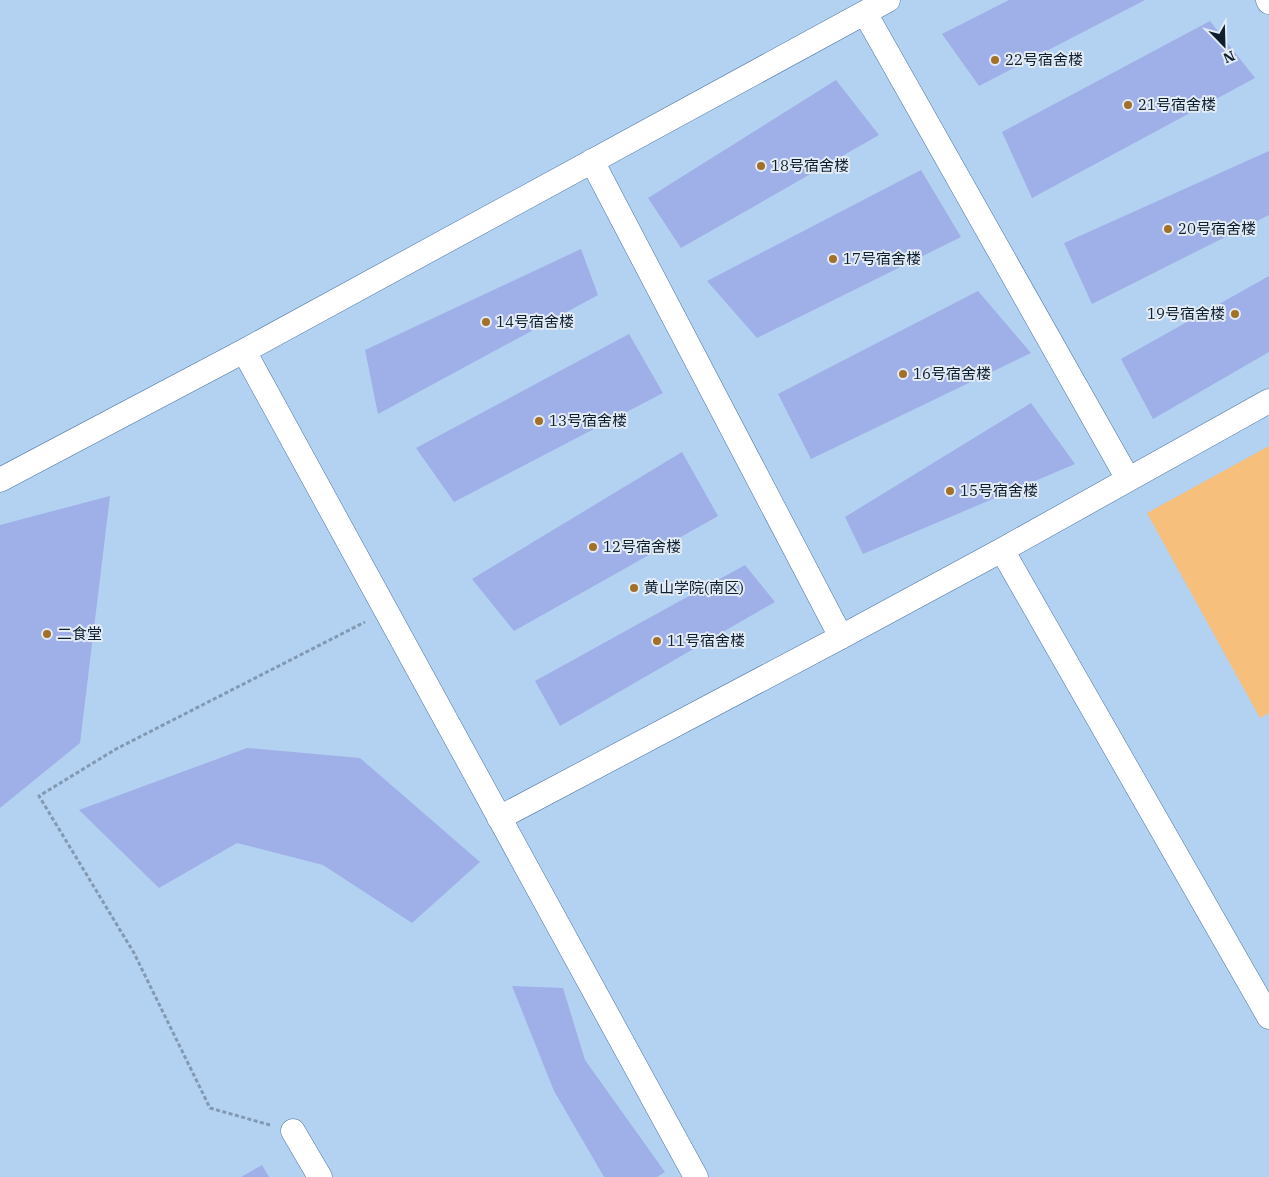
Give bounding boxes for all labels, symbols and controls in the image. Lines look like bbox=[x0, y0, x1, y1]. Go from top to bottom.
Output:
north arrow bbox=[1199, 20, 1249, 70]
text: N bbox=[1220, 47, 1238, 67]
place label: 22号宿舍楼 bbox=[1005, 50, 1083, 69]
marker: 22号宿舍楼 bbox=[989, 54, 1001, 66]
place label: 21号宿舍楼 bbox=[1138, 95, 1216, 114]
marker: 21号宿舍楼 bbox=[1122, 99, 1134, 111]
place label: 18号宿舍楼 bbox=[771, 156, 849, 175]
marker: 18号宿舍楼 bbox=[755, 160, 767, 172]
place label: 20号宿舍楼 bbox=[1178, 219, 1256, 238]
marker: 20号宿舍楼 bbox=[1162, 223, 1174, 235]
place label: 17号宿舍楼 bbox=[843, 249, 921, 268]
marker: 17号宿舍楼 bbox=[827, 253, 839, 265]
place label: 19号宿舍楼 bbox=[1147, 304, 1225, 323]
marker: 19号宿舍楼 bbox=[1229, 308, 1241, 320]
place label: 14号宿舍楼 bbox=[496, 312, 574, 331]
marker: 14号宿舍楼 bbox=[480, 316, 492, 328]
place label: 16号宿舍楼 bbox=[913, 364, 991, 383]
marker: 16号宿舍楼 bbox=[897, 368, 909, 380]
place label: 13号宿舍楼 bbox=[549, 411, 627, 430]
marker: 13号宿舍楼 bbox=[533, 415, 545, 427]
place label: 15号宿舍楼 bbox=[960, 481, 1038, 500]
marker: 15号宿舍楼 bbox=[944, 485, 956, 497]
place label: 12号宿舍楼 bbox=[603, 537, 681, 556]
marker: 12号宿舍楼 bbox=[587, 541, 599, 553]
place label: 黄山学院(南区) bbox=[644, 578, 744, 597]
marker: 黄山学院(南区) bbox=[628, 582, 640, 594]
place label: 二食堂 bbox=[57, 624, 102, 643]
marker: 二食堂 bbox=[41, 628, 53, 640]
place label: 11号宿舍楼 bbox=[667, 631, 745, 650]
marker: 11号宿舍楼 bbox=[651, 635, 663, 647]

